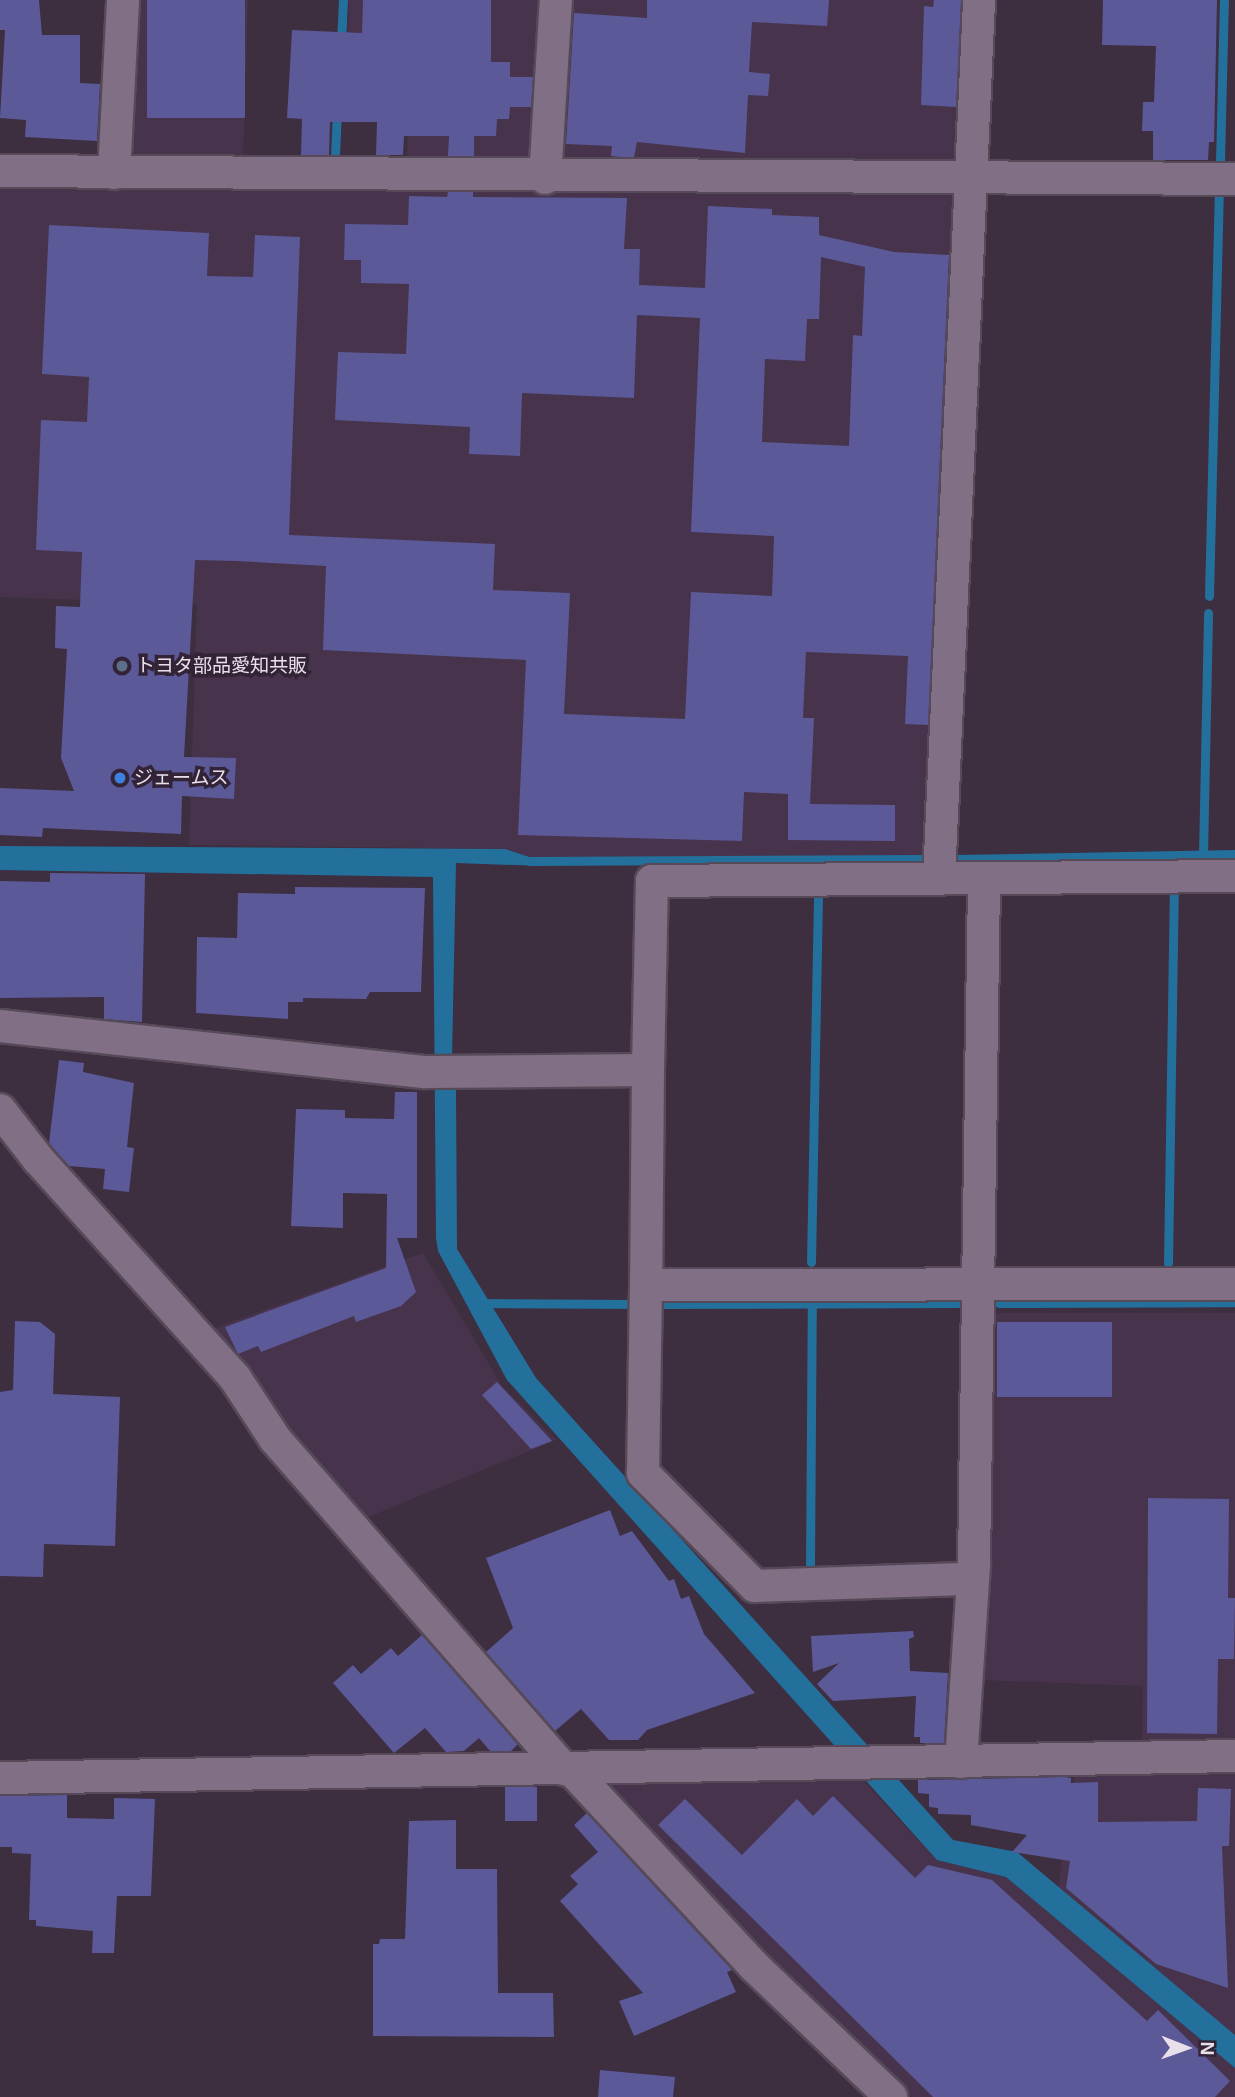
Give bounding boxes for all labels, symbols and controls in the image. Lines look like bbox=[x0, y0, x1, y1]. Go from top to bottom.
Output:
place label: トヨタ部品愛知共販 bbox=[136, 655, 307, 677]
marker: トヨタ部品愛知共販 bbox=[114, 658, 130, 674]
place label: ジェームス bbox=[134, 767, 229, 789]
marker: ジェームス bbox=[112, 770, 128, 786]
north arrow bbox=[1151, 2013, 1221, 2083]
text: N bbox=[1197, 2041, 1218, 2055]

